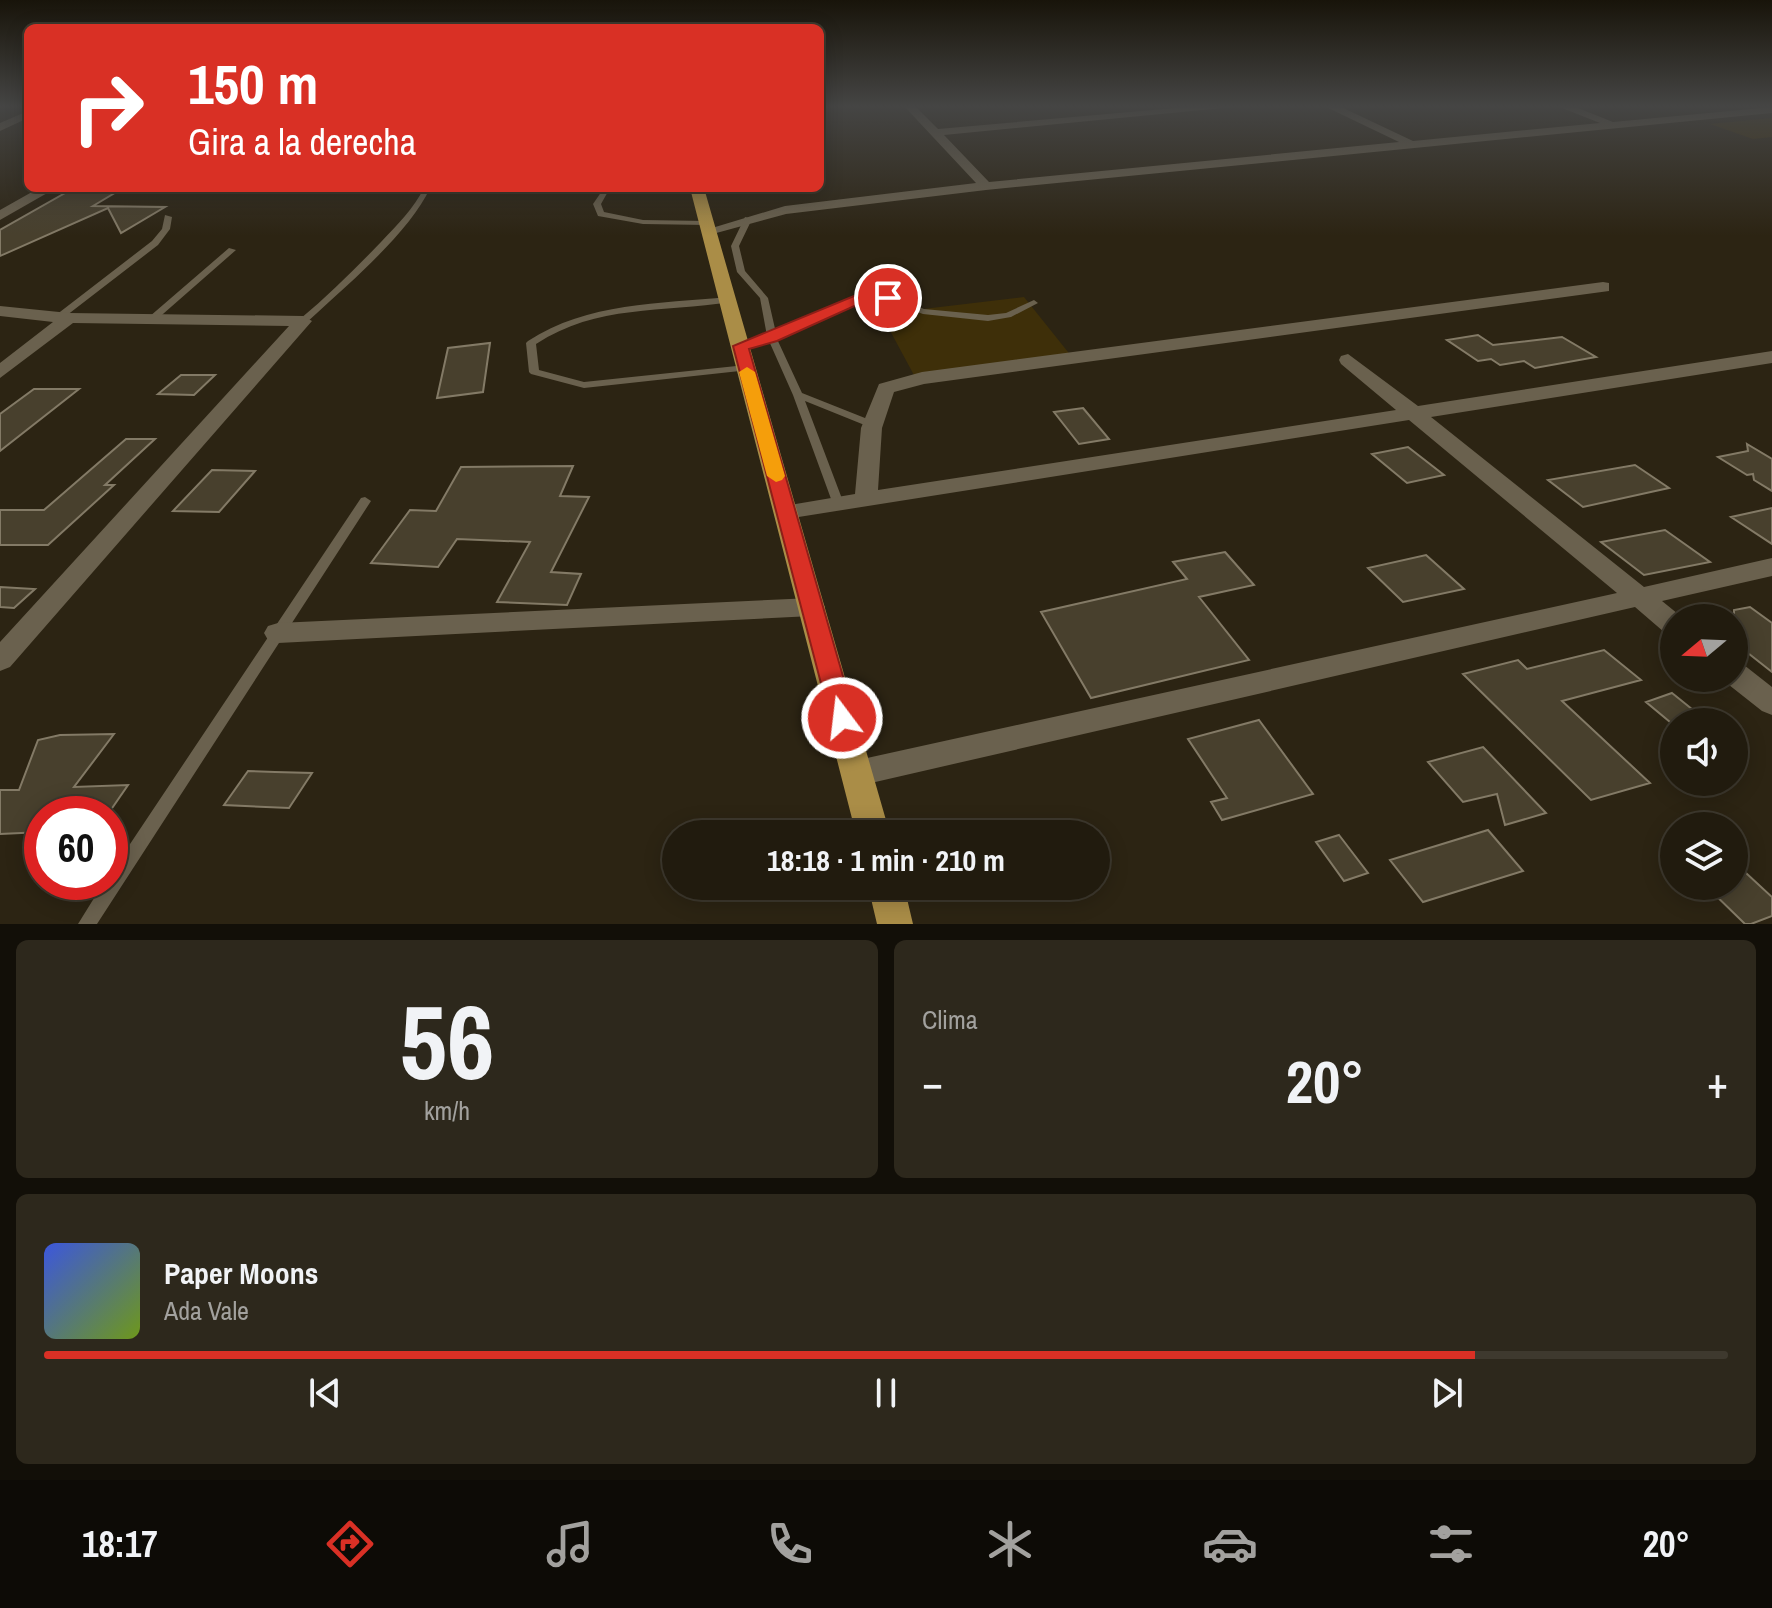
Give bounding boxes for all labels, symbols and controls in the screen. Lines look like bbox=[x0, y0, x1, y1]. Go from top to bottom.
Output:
text: 150 m bbox=[188, 46, 318, 121]
icon: right bbox=[56, 56, 160, 160]
text: Gira a la derecha bbox=[188, 118, 416, 166]
pin bbox=[854, 264, 922, 332]
icon: arrive bbox=[866, 276, 910, 320]
north arrow bbox=[1660, 604, 1748, 692]
map controls bbox=[1660, 604, 1748, 900]
position arrow bbox=[800, 676, 884, 760]
button: sound bbox=[1660, 708, 1748, 796]
speed limit sign: 60 bbox=[24, 796, 128, 900]
button: layers bbox=[1660, 812, 1748, 900]
text: 18:18 · 1 min · 210 m bbox=[767, 840, 1005, 880]
text: 56 bbox=[400, 971, 494, 1111]
text: Clima bbox=[922, 1002, 978, 1037]
text: 20° bbox=[1286, 1041, 1364, 1122]
text: − bbox=[922, 1052, 943, 1112]
text: + bbox=[1707, 1052, 1728, 1112]
text: km/h bbox=[424, 1093, 470, 1128]
text: Paper Moons bbox=[164, 1253, 318, 1293]
text: Ada Vale bbox=[164, 1293, 249, 1328]
icon: previous bbox=[303, 1371, 347, 1415]
icon: pause bbox=[864, 1371, 908, 1415]
icon: next bbox=[1425, 1371, 1469, 1415]
icon: directions bbox=[322, 1516, 378, 1572]
icon: music bbox=[542, 1516, 598, 1572]
icon: phone bbox=[762, 1516, 818, 1572]
icon: climate bbox=[982, 1516, 1038, 1572]
icon: car bbox=[1202, 1516, 1258, 1572]
icon: filters bbox=[1423, 1516, 1479, 1572]
text: 18:17 bbox=[82, 1520, 158, 1568]
text: 20° bbox=[1643, 1520, 1690, 1568]

